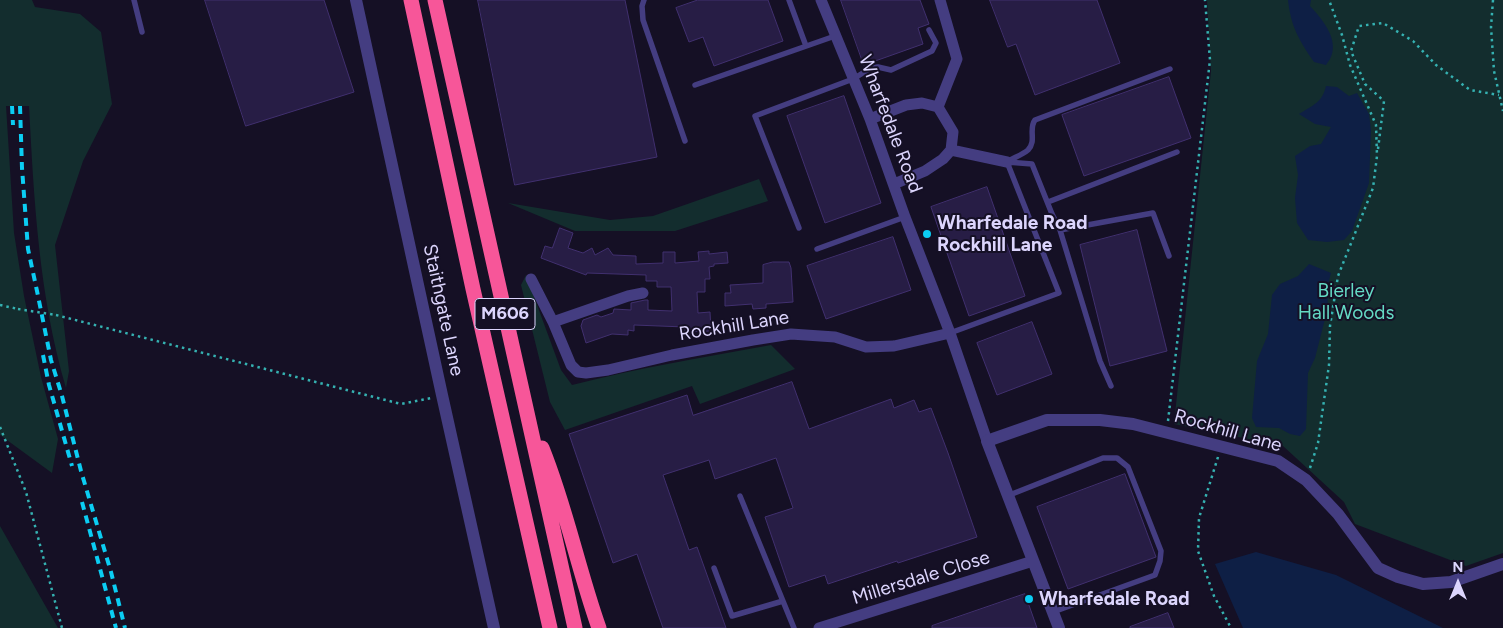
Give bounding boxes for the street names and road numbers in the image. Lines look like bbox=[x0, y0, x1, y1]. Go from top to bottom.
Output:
street label: Wharfedale Road bbox=[853, 52, 927, 196]
street label: Staithgate Lane bbox=[418, 242, 468, 378]
road number: M606 bbox=[475, 298, 535, 329]
street label: Rockhill Lane bbox=[677, 306, 791, 346]
street label: Rockhill Lane bbox=[1171, 405, 1285, 457]
street label: Millersdale Close bbox=[849, 546, 993, 610]

